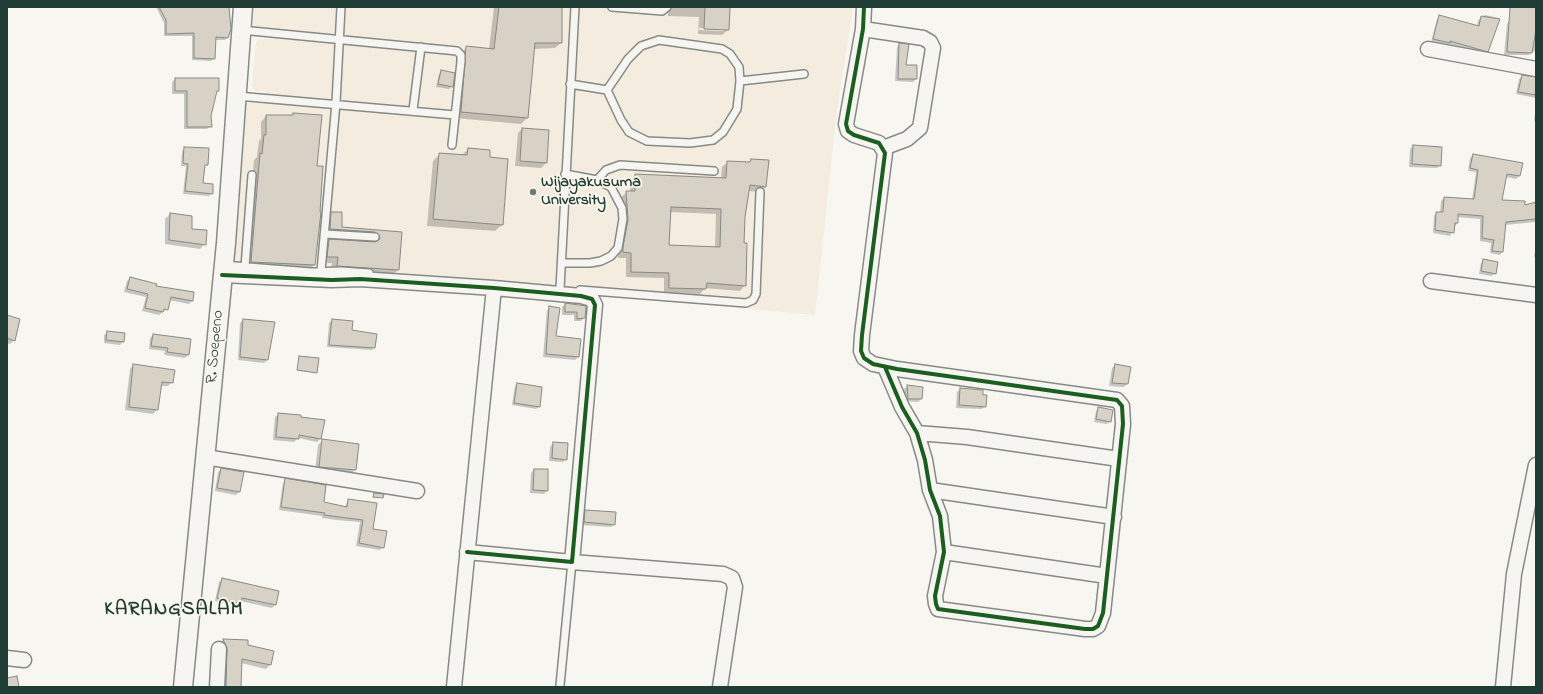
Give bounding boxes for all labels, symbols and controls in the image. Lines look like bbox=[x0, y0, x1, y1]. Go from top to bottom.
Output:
place label: Wijayakusuma University bbox=[541, 173, 641, 211]
marker: Wijayakusuma University bbox=[528, 187, 538, 197]
street label: R. Soepeno bbox=[203, 309, 229, 385]
district label: KARANGSALAM bbox=[104, 599, 244, 623]

